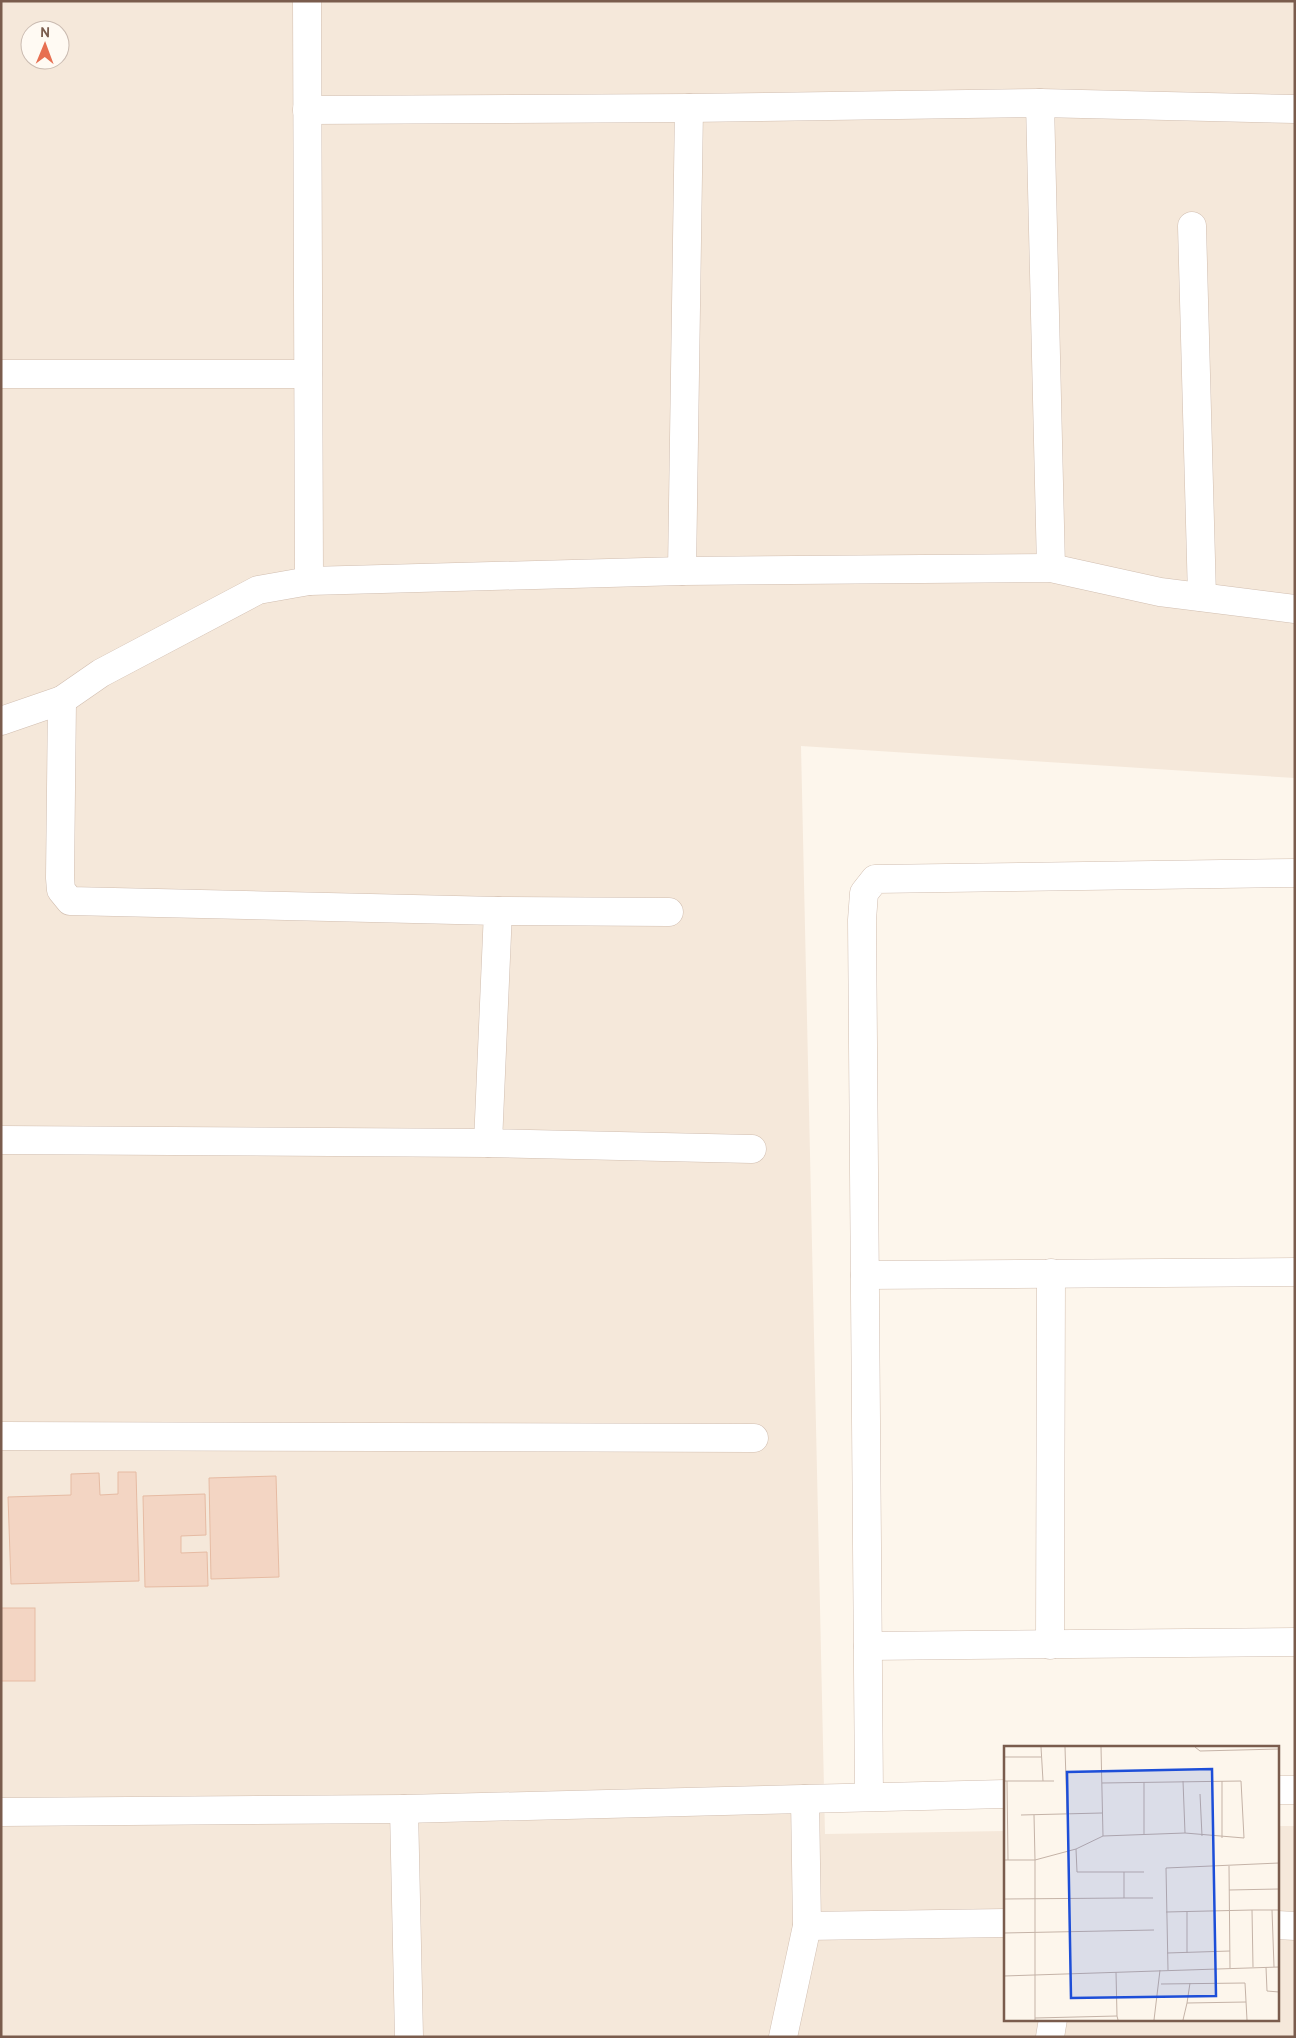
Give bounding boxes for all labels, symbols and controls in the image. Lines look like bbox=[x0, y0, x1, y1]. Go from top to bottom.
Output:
north arrow bbox=[20, 20, 70, 70]
text: N bbox=[40, 25, 50, 42]
inset map bbox=[1004, 1746, 1278, 2020]

